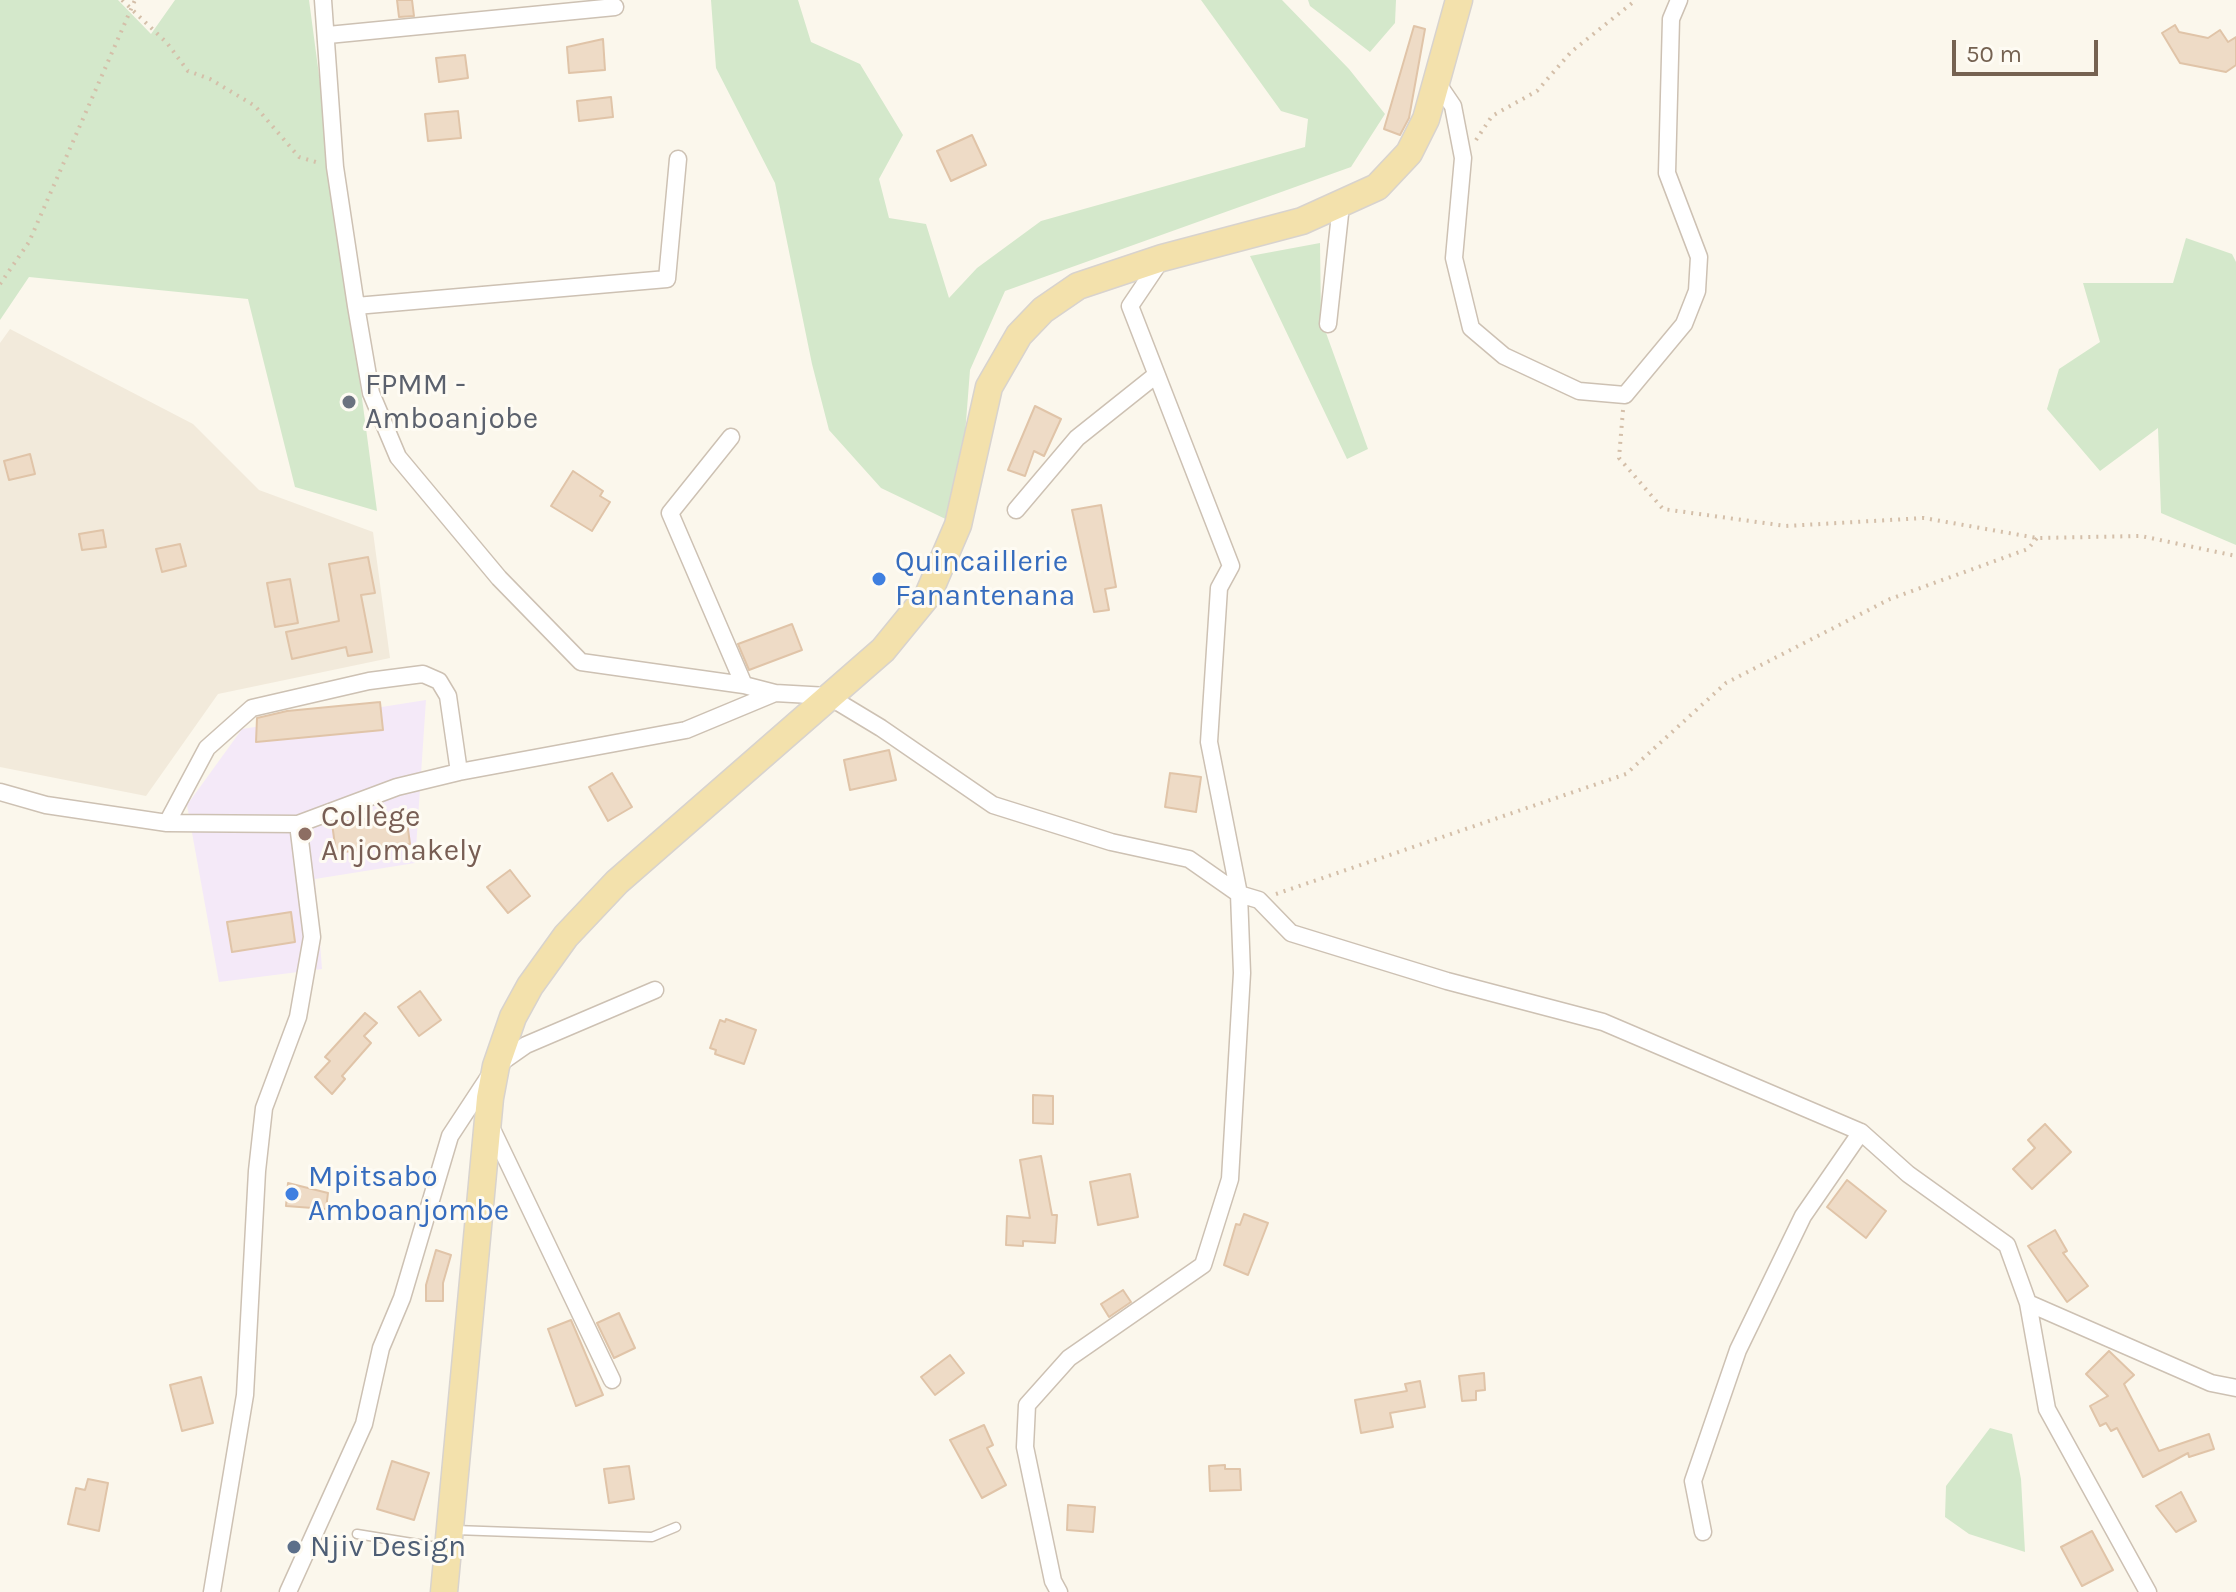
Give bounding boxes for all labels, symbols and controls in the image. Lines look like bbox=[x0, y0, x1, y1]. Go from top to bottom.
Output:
scale bar bbox=[1956, 24, 2102, 74]
text: 50 m bbox=[1966, 40, 2022, 68]
place label: FPMM - Amboanjobe bbox=[365, 367, 538, 438]
marker: FPMM - Amboanjobe bbox=[340, 393, 358, 411]
place label: Quincaillerie Fanantenana bbox=[895, 544, 1075, 614]
marker: Quincaillerie Fanantenana bbox=[870, 570, 888, 588]
place label: Collège Anjomakely bbox=[321, 799, 481, 870]
marker: Collège Anjomakely bbox=[296, 825, 314, 843]
place label: Mpitsabo Amboanjombe bbox=[308, 1159, 509, 1230]
marker: Mpitsabo Amboanjombe bbox=[283, 1185, 301, 1203]
place label: Njiv Design bbox=[310, 1529, 466, 1565]
marker: Njiv Design bbox=[285, 1538, 303, 1556]

